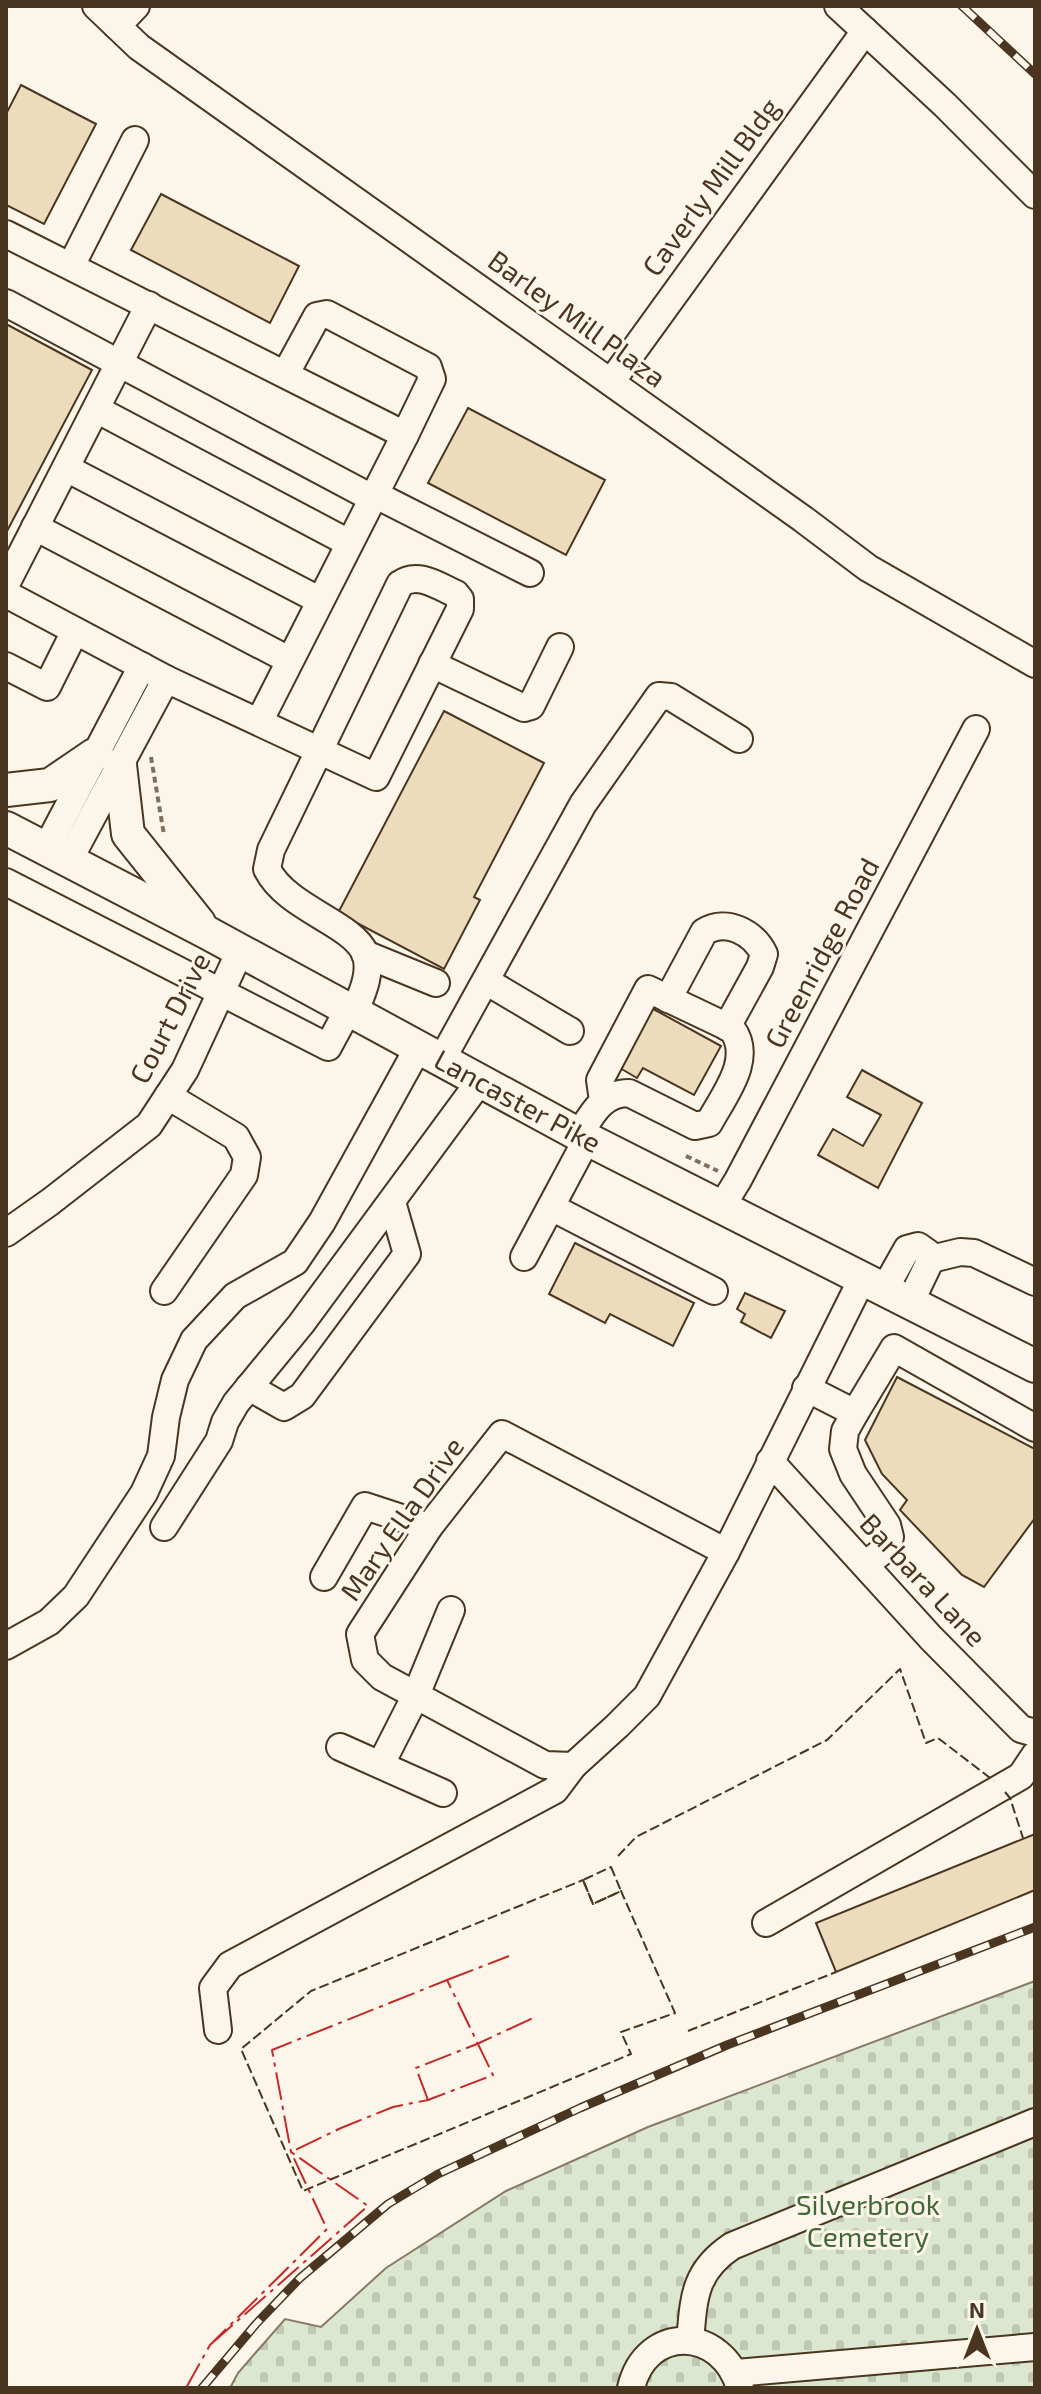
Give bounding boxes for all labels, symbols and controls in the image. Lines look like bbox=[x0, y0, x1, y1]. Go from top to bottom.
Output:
street label: Caverly Mill Bldg bbox=[634, 91, 786, 282]
street label: Barley Mill Plaza bbox=[482, 242, 673, 394]
street label: Greenridge Road bbox=[757, 852, 885, 1053]
street label: Court Drive bbox=[122, 946, 217, 1089]
street label: Lancaster Pike bbox=[429, 1041, 607, 1159]
street label: Mary Ella Drive bbox=[332, 1430, 470, 1607]
street label: Barbara Lane bbox=[854, 1506, 994, 1653]
park label: Silverbrook Cemetery bbox=[796, 2187, 940, 2253]
north arrow bbox=[937, 2290, 1017, 2370]
text: N bbox=[969, 2296, 985, 2322]

